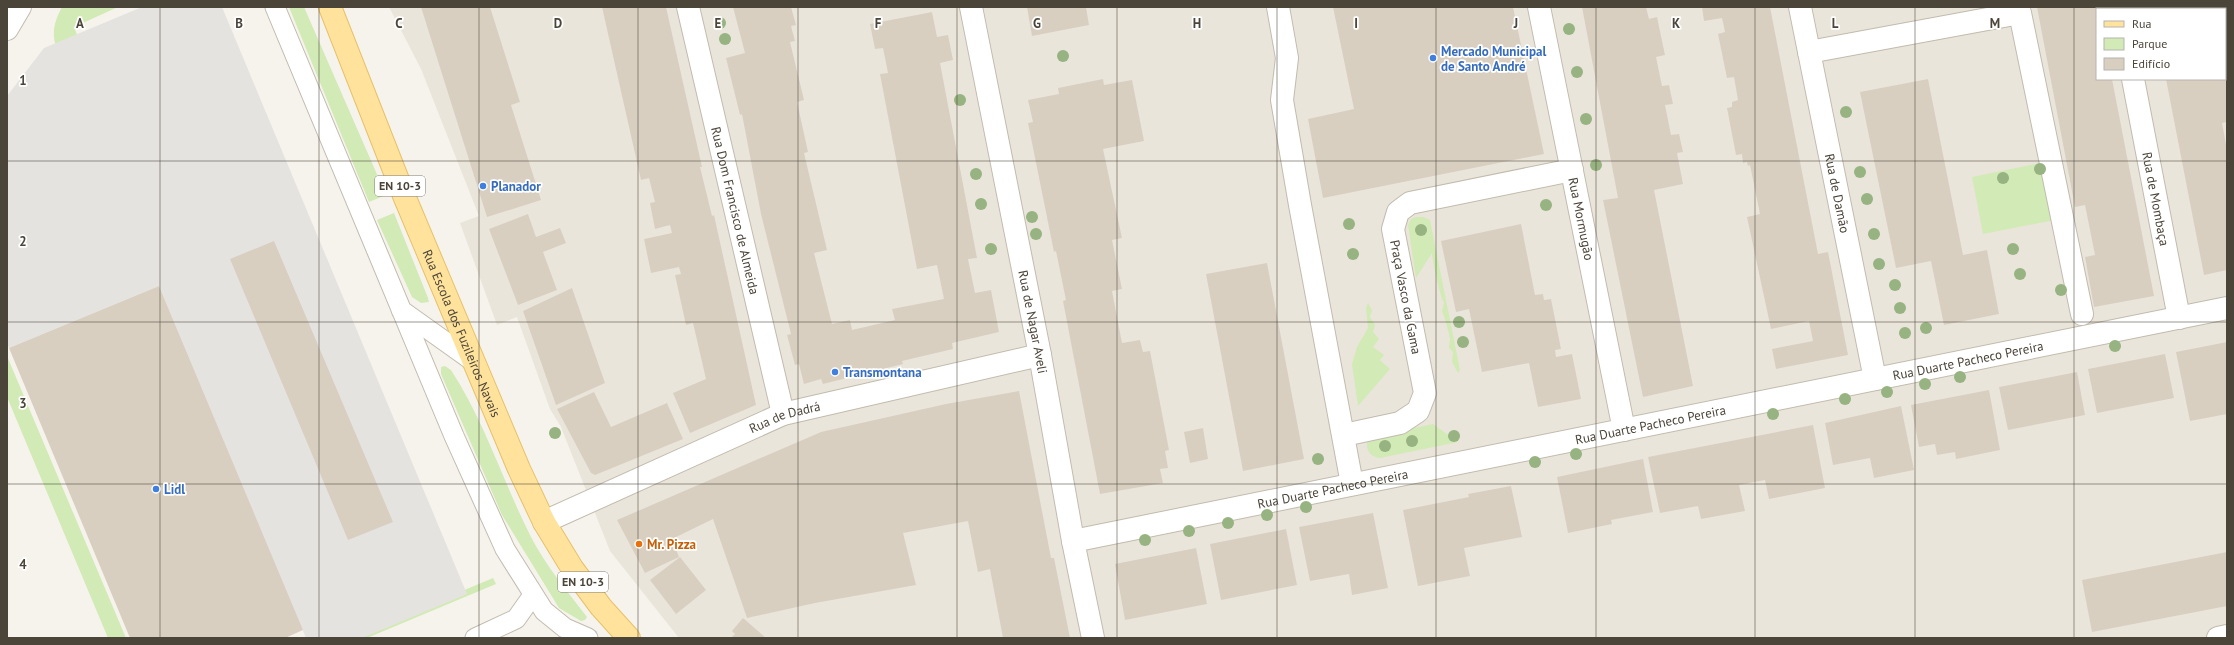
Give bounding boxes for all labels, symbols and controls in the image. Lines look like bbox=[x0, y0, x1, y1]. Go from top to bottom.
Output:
legend bbox=[2096, 8, 2226, 80]
text: A bbox=[76, 15, 84, 32]
text: B bbox=[235, 15, 243, 32]
text: C bbox=[395, 15, 403, 32]
text: D bbox=[554, 15, 562, 32]
text: E bbox=[715, 15, 722, 32]
text: F bbox=[875, 15, 882, 32]
text: G bbox=[1033, 15, 1041, 32]
text: H bbox=[1193, 15, 1201, 32]
text: I bbox=[1354, 15, 1358, 32]
text: J bbox=[1513, 15, 1518, 32]
text: K bbox=[1672, 15, 1680, 32]
text: L bbox=[1832, 15, 1839, 32]
text: M bbox=[1990, 15, 2000, 32]
text: Rua bbox=[2132, 16, 2151, 31]
text: Parque bbox=[2132, 36, 2167, 51]
place label: Mercado Municipal de Santo André bbox=[1441, 43, 1546, 75]
marker: Mercado Municipal de Santo André bbox=[1428, 53, 1438, 63]
text: Edifício bbox=[2132, 56, 2170, 71]
text: 1 bbox=[19, 72, 27, 89]
street label: Rua Dom Francisco de Almeida bbox=[707, 125, 763, 296]
street label: Rua de Mombaça bbox=[2138, 150, 2173, 247]
street label: Rua de Damão bbox=[1821, 152, 1853, 235]
road number: EN 10-3 bbox=[375, 176, 425, 196]
street label: Rua Mormugão bbox=[1564, 176, 1598, 262]
place label: Planador bbox=[491, 178, 541, 195]
marker: Planador bbox=[478, 181, 488, 191]
text: 2 bbox=[19, 233, 27, 250]
street label: Praça Vasco da Gama bbox=[1386, 239, 1425, 356]
street label: Rua Escola dos Fuzileiros Navais bbox=[419, 247, 504, 420]
street label: Rua de Nagar Aveli bbox=[1014, 269, 1051, 375]
street label: Rua Duarte Pacheco Pereira bbox=[1891, 337, 2045, 384]
place label: Transmontana bbox=[843, 364, 922, 381]
marker: Transmontana bbox=[830, 367, 840, 377]
text: 3 bbox=[19, 395, 27, 412]
street label: Rua de Dadrá bbox=[746, 398, 822, 437]
street label: Rua Duarte Pacheco Pereira bbox=[1574, 401, 1727, 448]
street label: Rua Duarte Pacheco Pereira bbox=[1256, 466, 1410, 513]
place label: Lidl bbox=[164, 481, 185, 498]
marker: Lidl bbox=[151, 484, 161, 494]
place label: Mr. Pizza bbox=[647, 536, 696, 553]
marker: Mr. Pizza bbox=[634, 539, 644, 549]
text: 4 bbox=[19, 556, 27, 573]
road number: EN 10-3 bbox=[558, 572, 608, 592]

